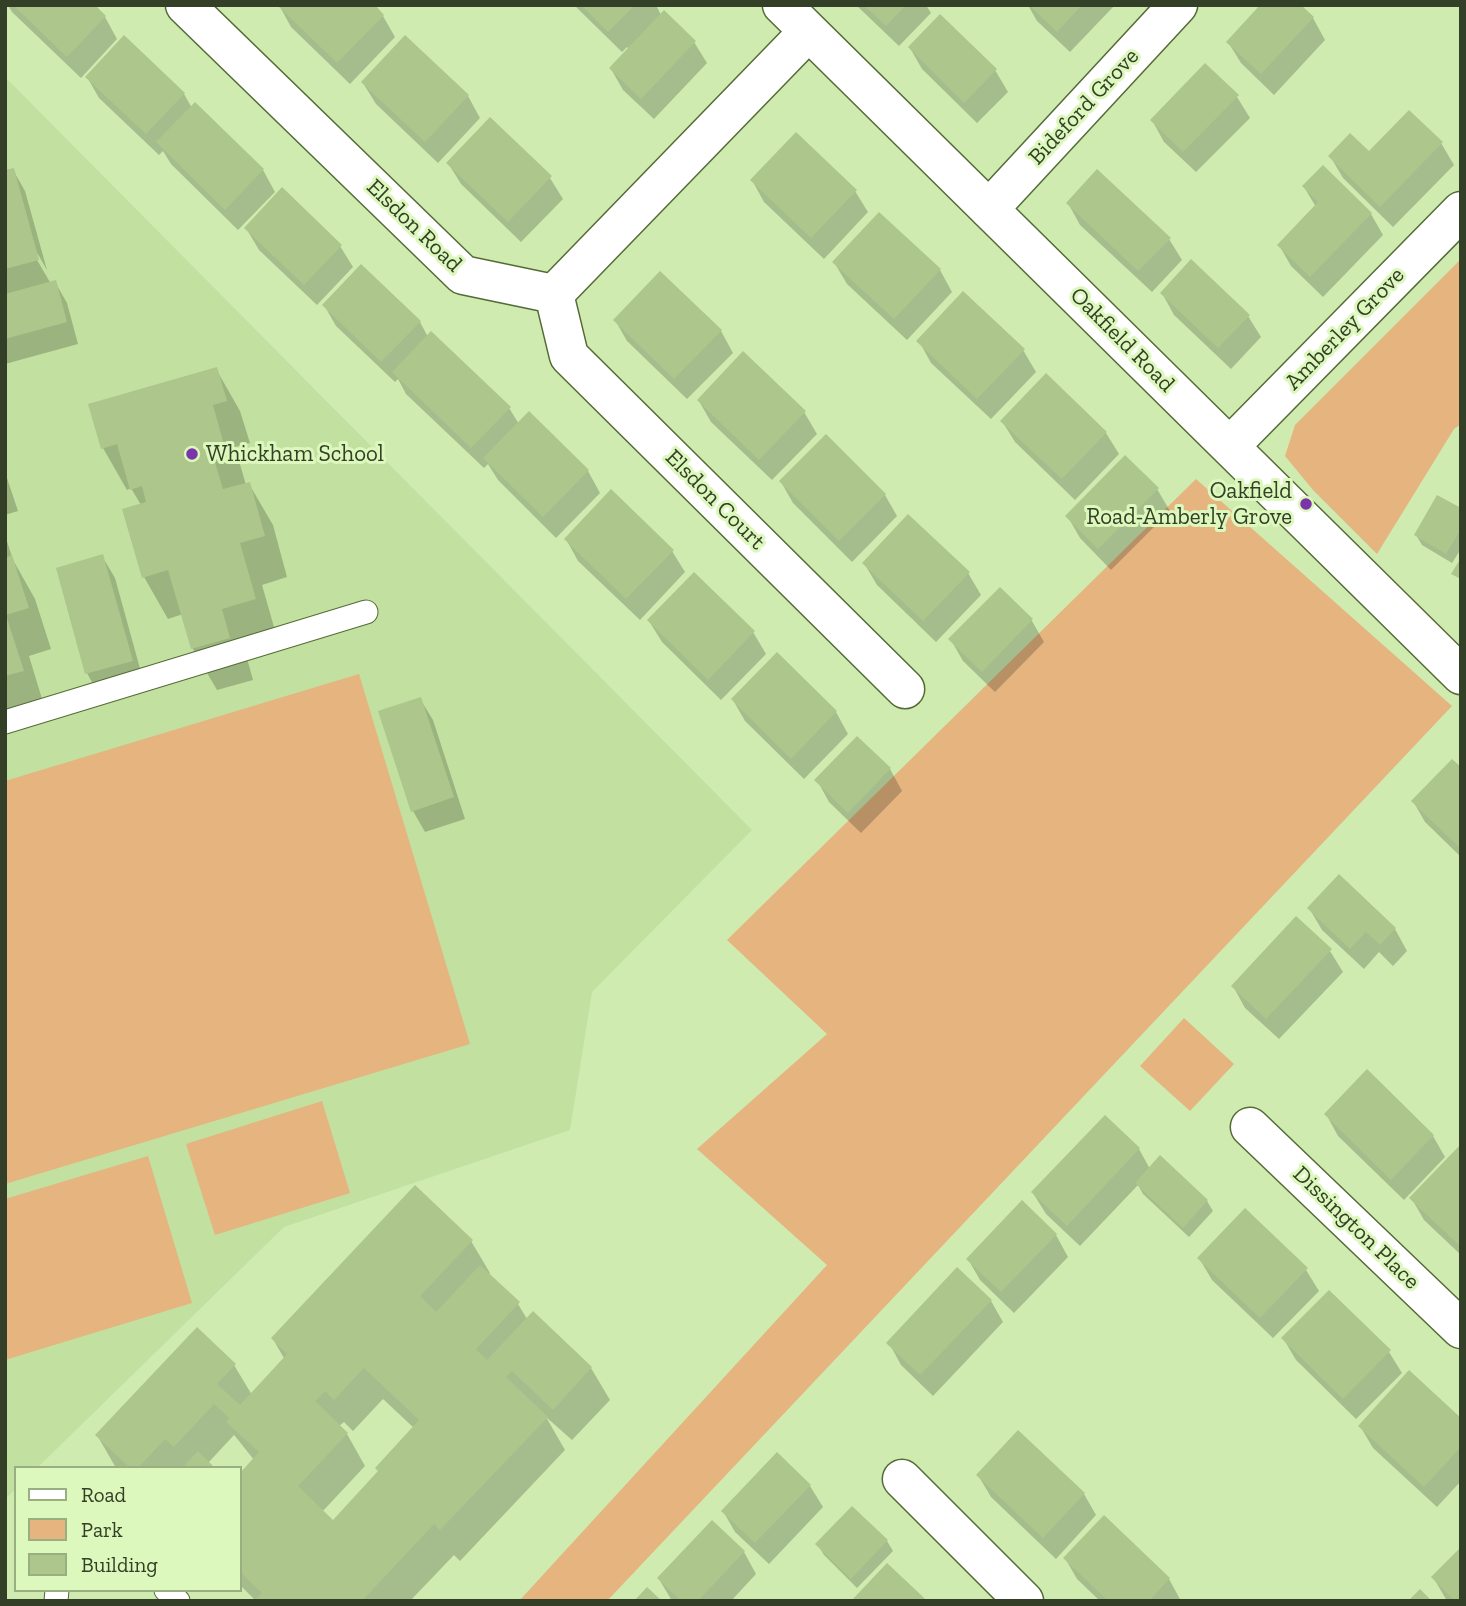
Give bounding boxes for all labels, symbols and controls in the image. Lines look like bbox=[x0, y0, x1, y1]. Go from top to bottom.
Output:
street label: Bideford Grove bbox=[1023, 43, 1145, 171]
street label: Elsdon Road bbox=[361, 174, 467, 278]
street label: Amberley Grove bbox=[1280, 262, 1410, 396]
street label: Oakfield Road bbox=[1064, 282, 1180, 398]
place label: Whickham School bbox=[206, 440, 384, 468]
street label: Elsdon Court bbox=[659, 444, 771, 556]
marker: Whickham School bbox=[184, 446, 200, 462]
place label: Oakfield Road-Amberly Grove bbox=[1086, 477, 1292, 531]
marker: Oakfield Road-Amberly Grove bbox=[1298, 496, 1314, 512]
street label: Dissington Place bbox=[1287, 1161, 1425, 1295]
legend bbox=[14, 1466, 242, 1592]
text: Road bbox=[81, 1482, 126, 1507]
text: Park bbox=[81, 1517, 123, 1542]
text: Building bbox=[81, 1552, 158, 1577]

